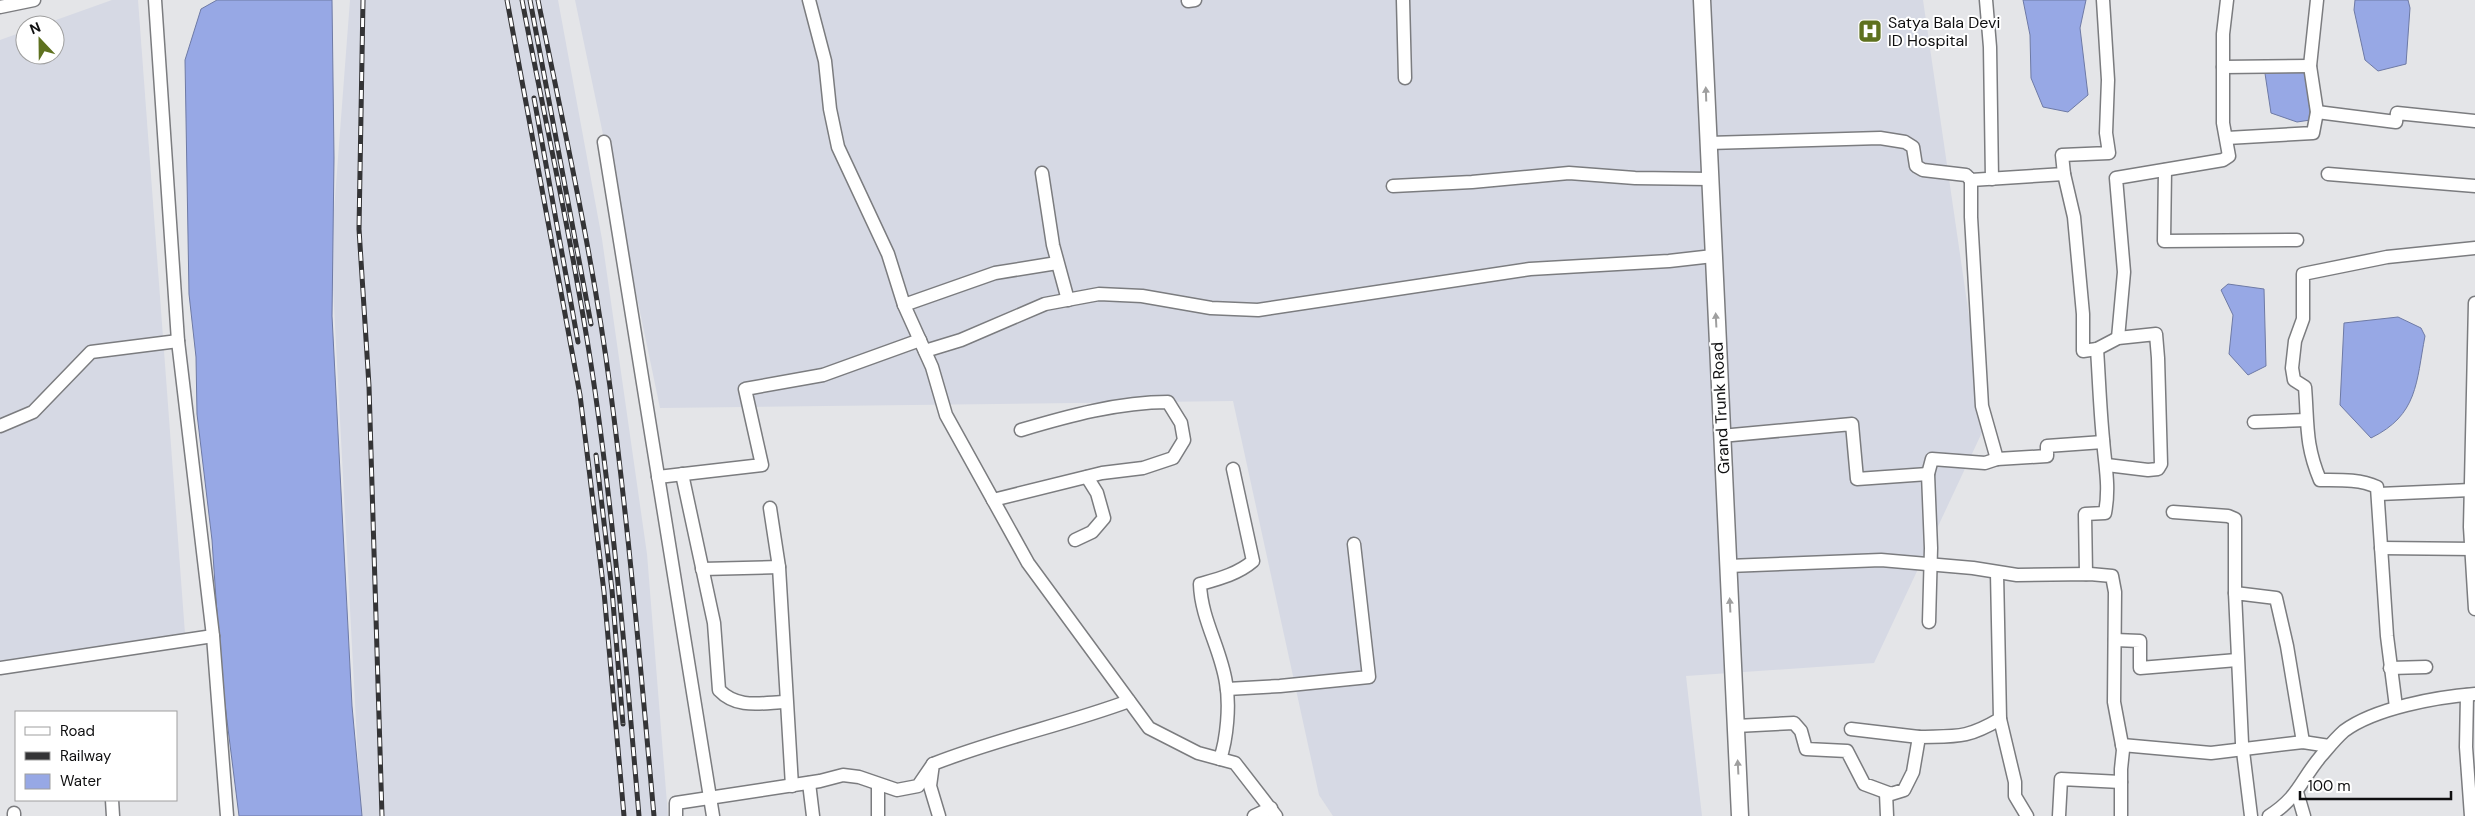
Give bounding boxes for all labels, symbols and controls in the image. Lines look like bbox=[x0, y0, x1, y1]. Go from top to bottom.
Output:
place label: Satya Bala Devi ID Hospital bbox=[1888, 12, 2000, 51]
north arrow bbox=[15, 15, 65, 65]
text: N bbox=[27, 18, 43, 38]
hospital icon: Satya Bala Devi ID Hospital bbox=[1857, 18, 1883, 44]
one-way arrow bbox=[1702, 86, 1710, 102]
one-way arrow bbox=[1712, 312, 1720, 328]
street label: Grand Trunk Road bbox=[1707, 341, 1734, 475]
one-way arrow bbox=[1725, 597, 1733, 613]
legend bbox=[15, 711, 178, 801]
text: Road bbox=[60, 721, 95, 741]
text: Railway bbox=[60, 746, 112, 766]
one-way arrow bbox=[1733, 759, 1741, 775]
scale bar bbox=[2300, 768, 2451, 800]
text: Water bbox=[60, 771, 102, 791]
text: 100 m bbox=[2308, 776, 2351, 796]

